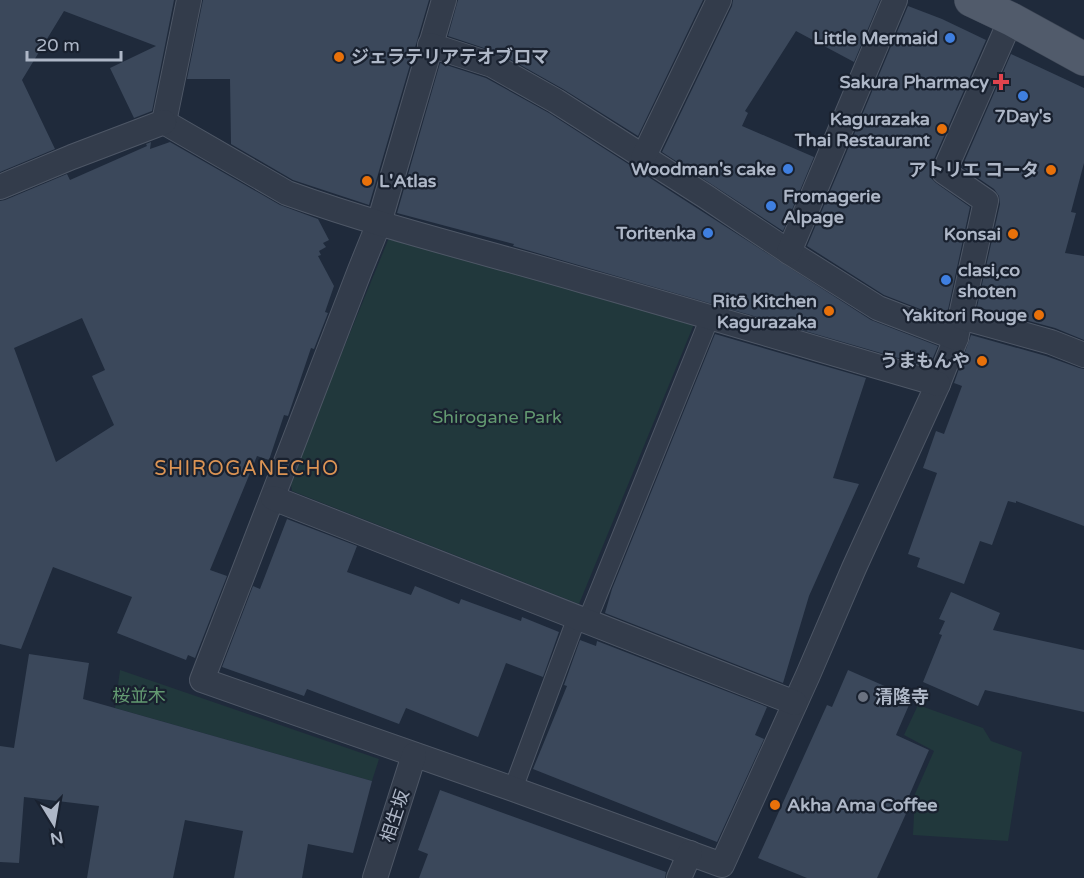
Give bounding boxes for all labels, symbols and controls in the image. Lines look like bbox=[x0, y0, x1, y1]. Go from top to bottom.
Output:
scale bar bbox=[27, 24, 122, 62]
place label: Little Mermaid bbox=[813, 27, 938, 49]
marker: Little Mermaid bbox=[943, 31, 957, 45]
text: 20 m bbox=[36, 34, 80, 56]
place label: ジェラテリアテオブロマ bbox=[351, 46, 549, 68]
marker: ジェラテリアテオブロマ bbox=[332, 50, 346, 64]
place label: Sakura Pharmacy bbox=[839, 71, 989, 93]
marker: Sakura Pharmacy bbox=[994, 75, 1008, 89]
marker: 7Day's bbox=[1016, 89, 1030, 103]
place label: 7Day's bbox=[995, 105, 1052, 127]
place label: Kagurazaka Thai Restaurant bbox=[794, 108, 930, 151]
marker: Kagurazaka Thai Restaurant bbox=[935, 122, 949, 136]
place label: Woodman's cake bbox=[631, 158, 776, 180]
place label: アトリエ コータ bbox=[908, 159, 1039, 181]
marker: Woodman's cake bbox=[781, 162, 795, 176]
marker: アトリエ コータ bbox=[1044, 163, 1058, 177]
place label: L'Atlas bbox=[379, 170, 437, 192]
marker: L'Atlas bbox=[360, 174, 374, 188]
place label: Fromagerie Alpage bbox=[783, 185, 881, 228]
marker: Fromagerie Alpage bbox=[764, 199, 778, 213]
place label: Toritenka bbox=[615, 222, 696, 244]
place label: Konsai bbox=[944, 223, 1001, 245]
marker: Toritenka bbox=[701, 226, 715, 240]
marker: Konsai bbox=[1006, 227, 1020, 241]
place label: clasi,co shoten bbox=[958, 259, 1020, 302]
marker: clasi,co shoten bbox=[939, 273, 953, 287]
place label: Ritō Kitchen Kagurazaka bbox=[712, 290, 817, 333]
marker: Ritō Kitchen Kagurazaka bbox=[822, 304, 836, 318]
place label: Yakitori Rouge bbox=[903, 304, 1027, 326]
marker: Yakitori Rouge bbox=[1032, 308, 1046, 322]
place label: うまもんや bbox=[880, 350, 970, 372]
marker: うまもんや bbox=[975, 354, 989, 368]
park label: Shirogane Park bbox=[432, 406, 562, 428]
district label: SHIROGANECHO bbox=[154, 457, 340, 481]
park label: 桜並木 bbox=[112, 685, 166, 707]
place label: 清隆寺 bbox=[875, 686, 929, 708]
marker: 清隆寺 bbox=[856, 690, 870, 704]
street label: 相生坂 bbox=[376, 787, 414, 845]
north arrow bbox=[24, 794, 84, 854]
place label: Akha Ama Coffee bbox=[787, 794, 937, 816]
marker: Akha Ama Coffee bbox=[768, 798, 782, 812]
text: N bbox=[48, 827, 65, 849]

